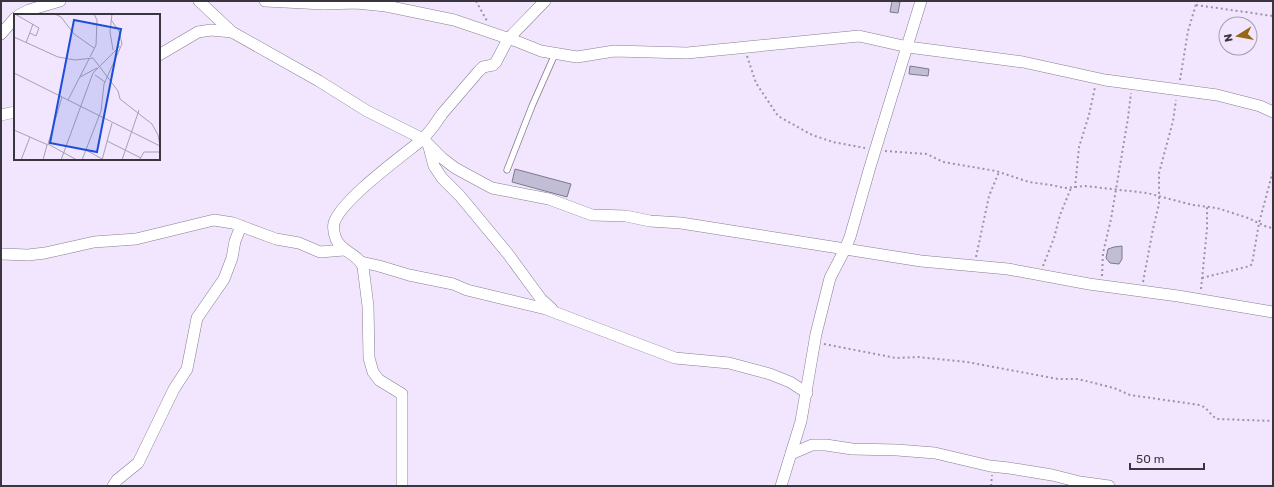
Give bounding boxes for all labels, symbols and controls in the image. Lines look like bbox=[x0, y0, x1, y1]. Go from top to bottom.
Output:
inset map bbox=[14, 14, 160, 160]
north arrow bbox=[1218, 16, 1258, 56]
text: N bbox=[1222, 33, 1236, 43]
scale bar bbox=[1130, 445, 1204, 471]
text: 50 m bbox=[1136, 452, 1164, 466]

